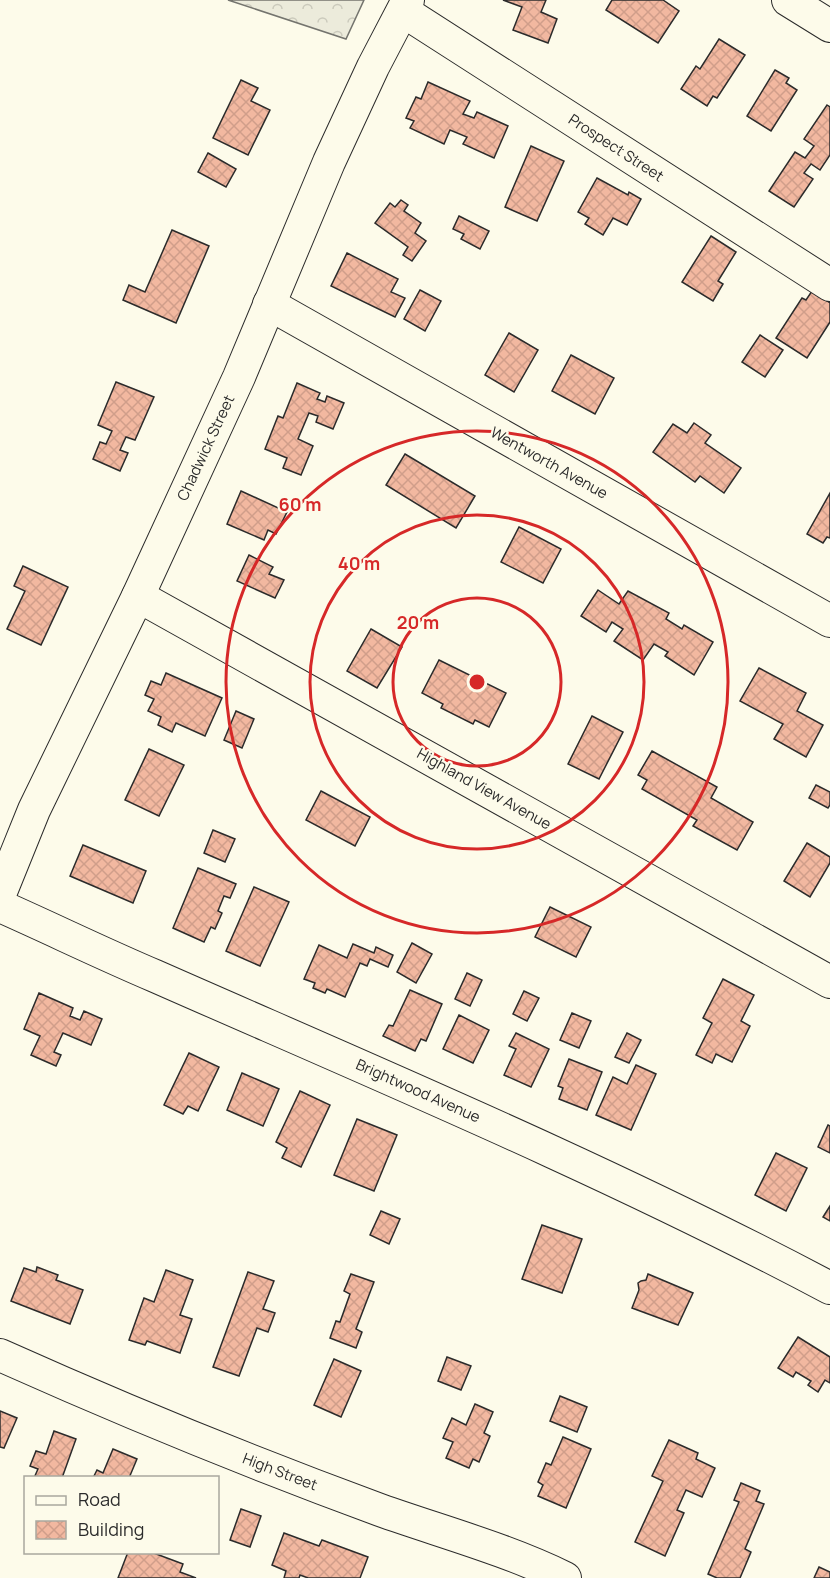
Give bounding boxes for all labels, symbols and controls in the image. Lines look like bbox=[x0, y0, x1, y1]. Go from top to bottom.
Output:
street label: Prospect Street bbox=[564, 109, 668, 186]
street label: Chadwick Street bbox=[172, 391, 239, 504]
street label: Wentworth Avenue bbox=[487, 422, 612, 504]
text: 60 m bbox=[279, 492, 321, 516]
text: 40 m bbox=[338, 551, 380, 575]
text: 20 m bbox=[397, 610, 439, 634]
centre of rings bbox=[467, 672, 487, 692]
street label: Highland View Avenue bbox=[413, 743, 555, 834]
street label: Brightwood Avenue bbox=[353, 1054, 484, 1127]
street label: High Street bbox=[240, 1448, 321, 1495]
legend bbox=[24, 1476, 219, 1554]
text: Road bbox=[78, 1487, 121, 1511]
text: Building bbox=[78, 1517, 144, 1541]

